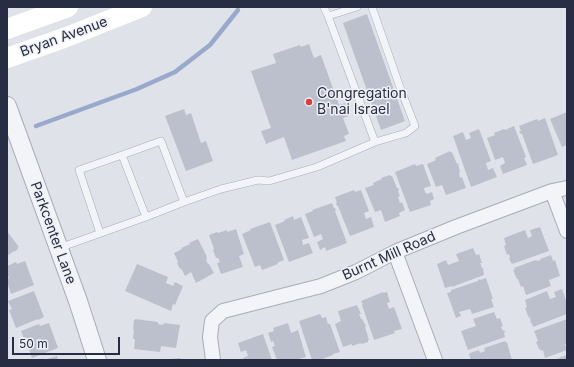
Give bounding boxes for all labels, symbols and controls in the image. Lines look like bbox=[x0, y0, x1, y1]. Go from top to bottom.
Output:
street label: Bryan Avenue bbox=[18, 13, 110, 61]
place label: Congregation B'nai Israel bbox=[317, 86, 407, 118]
marker: Congregation B'nai Israel bbox=[304, 97, 314, 107]
street label: Parkcenter Lane bbox=[27, 179, 79, 287]
street label: Burnt Mill Road bbox=[340, 228, 438, 284]
scale bar bbox=[14, 329, 122, 355]
text: 50 m bbox=[19, 336, 48, 351]

